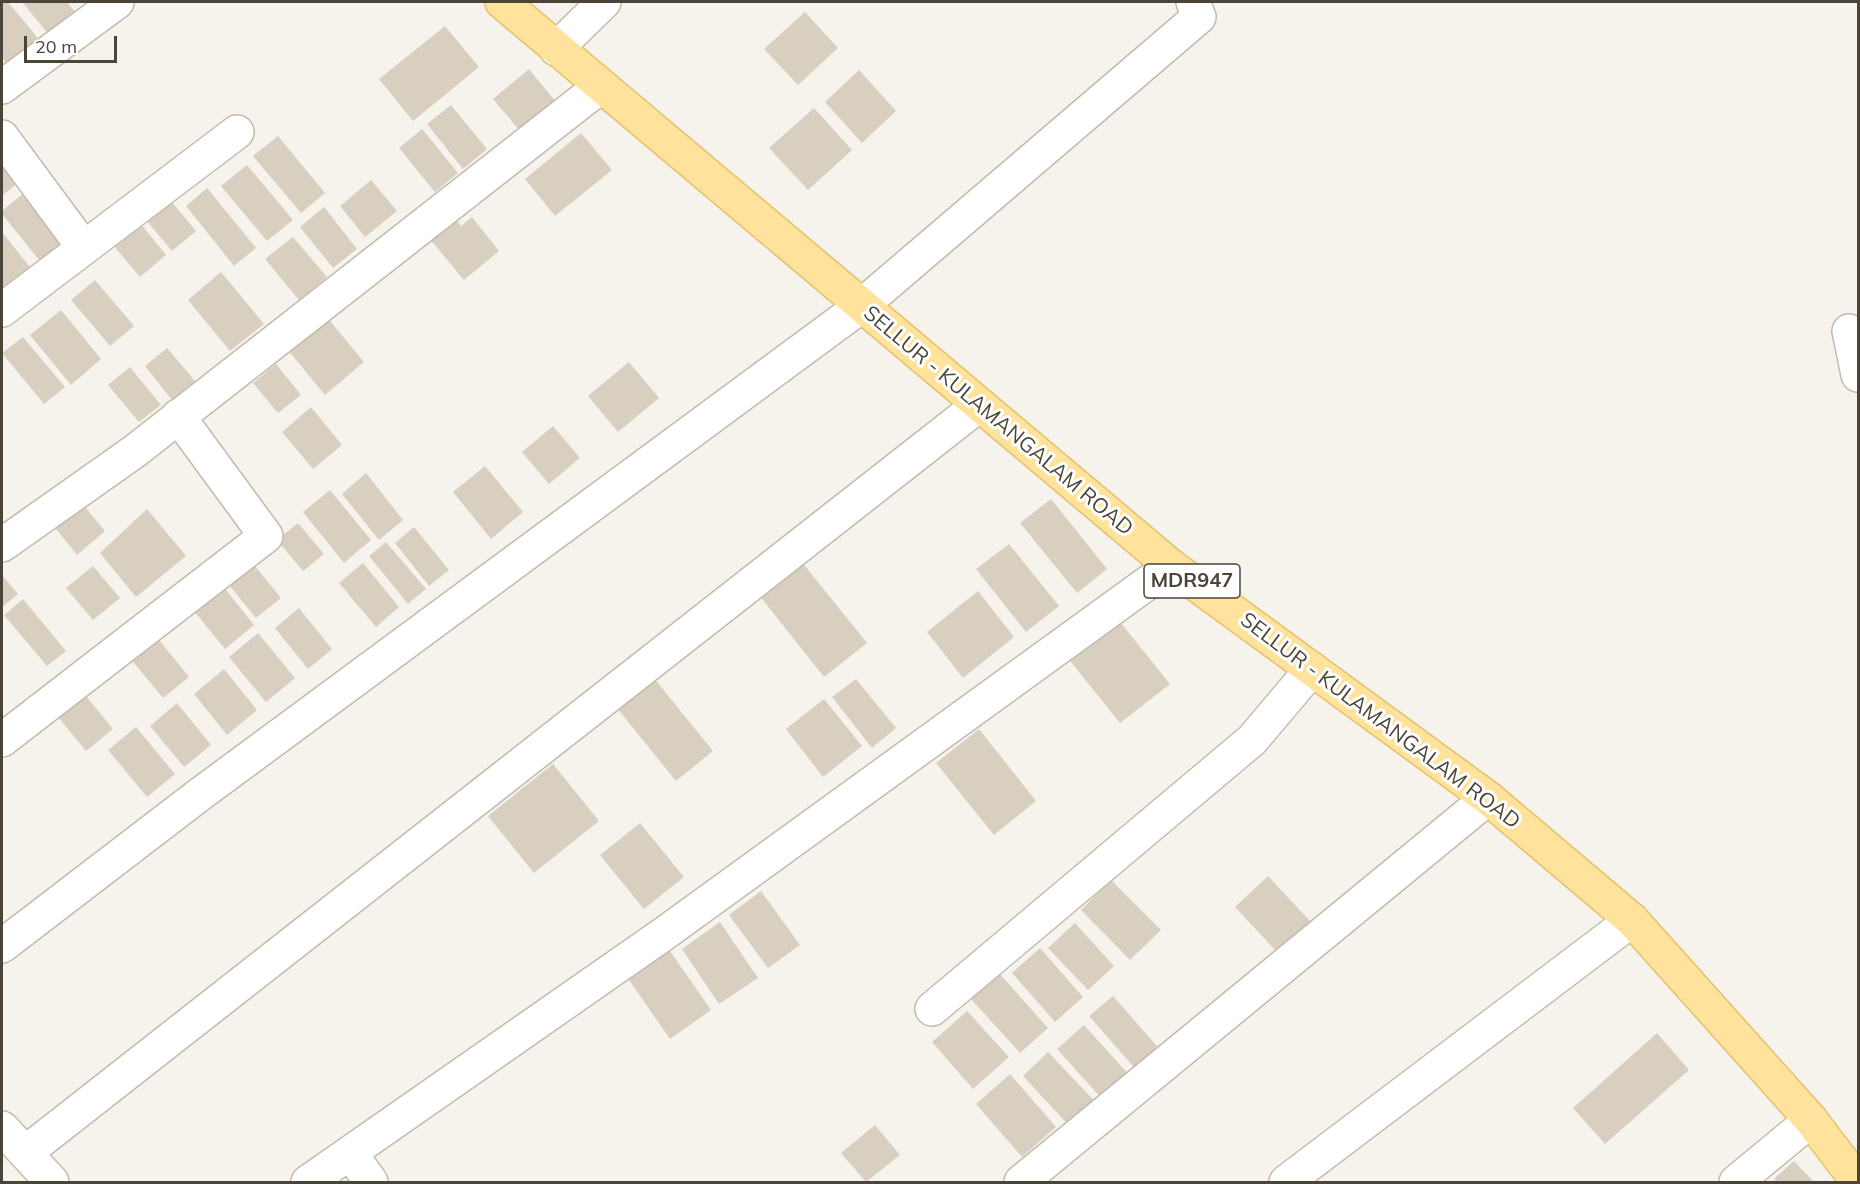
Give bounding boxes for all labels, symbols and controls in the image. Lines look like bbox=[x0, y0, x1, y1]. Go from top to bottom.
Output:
scale bar bbox=[27, 24, 120, 62]
text: 20 m bbox=[35, 35, 77, 58]
street label: SELLUR - KULAMANGALAM ROAD bbox=[858, 301, 1138, 541]
road number: MDR947 bbox=[1144, 564, 1240, 598]
street label: SELLUR - KULAMANGALAM ROAD bbox=[1235, 607, 1525, 835]

